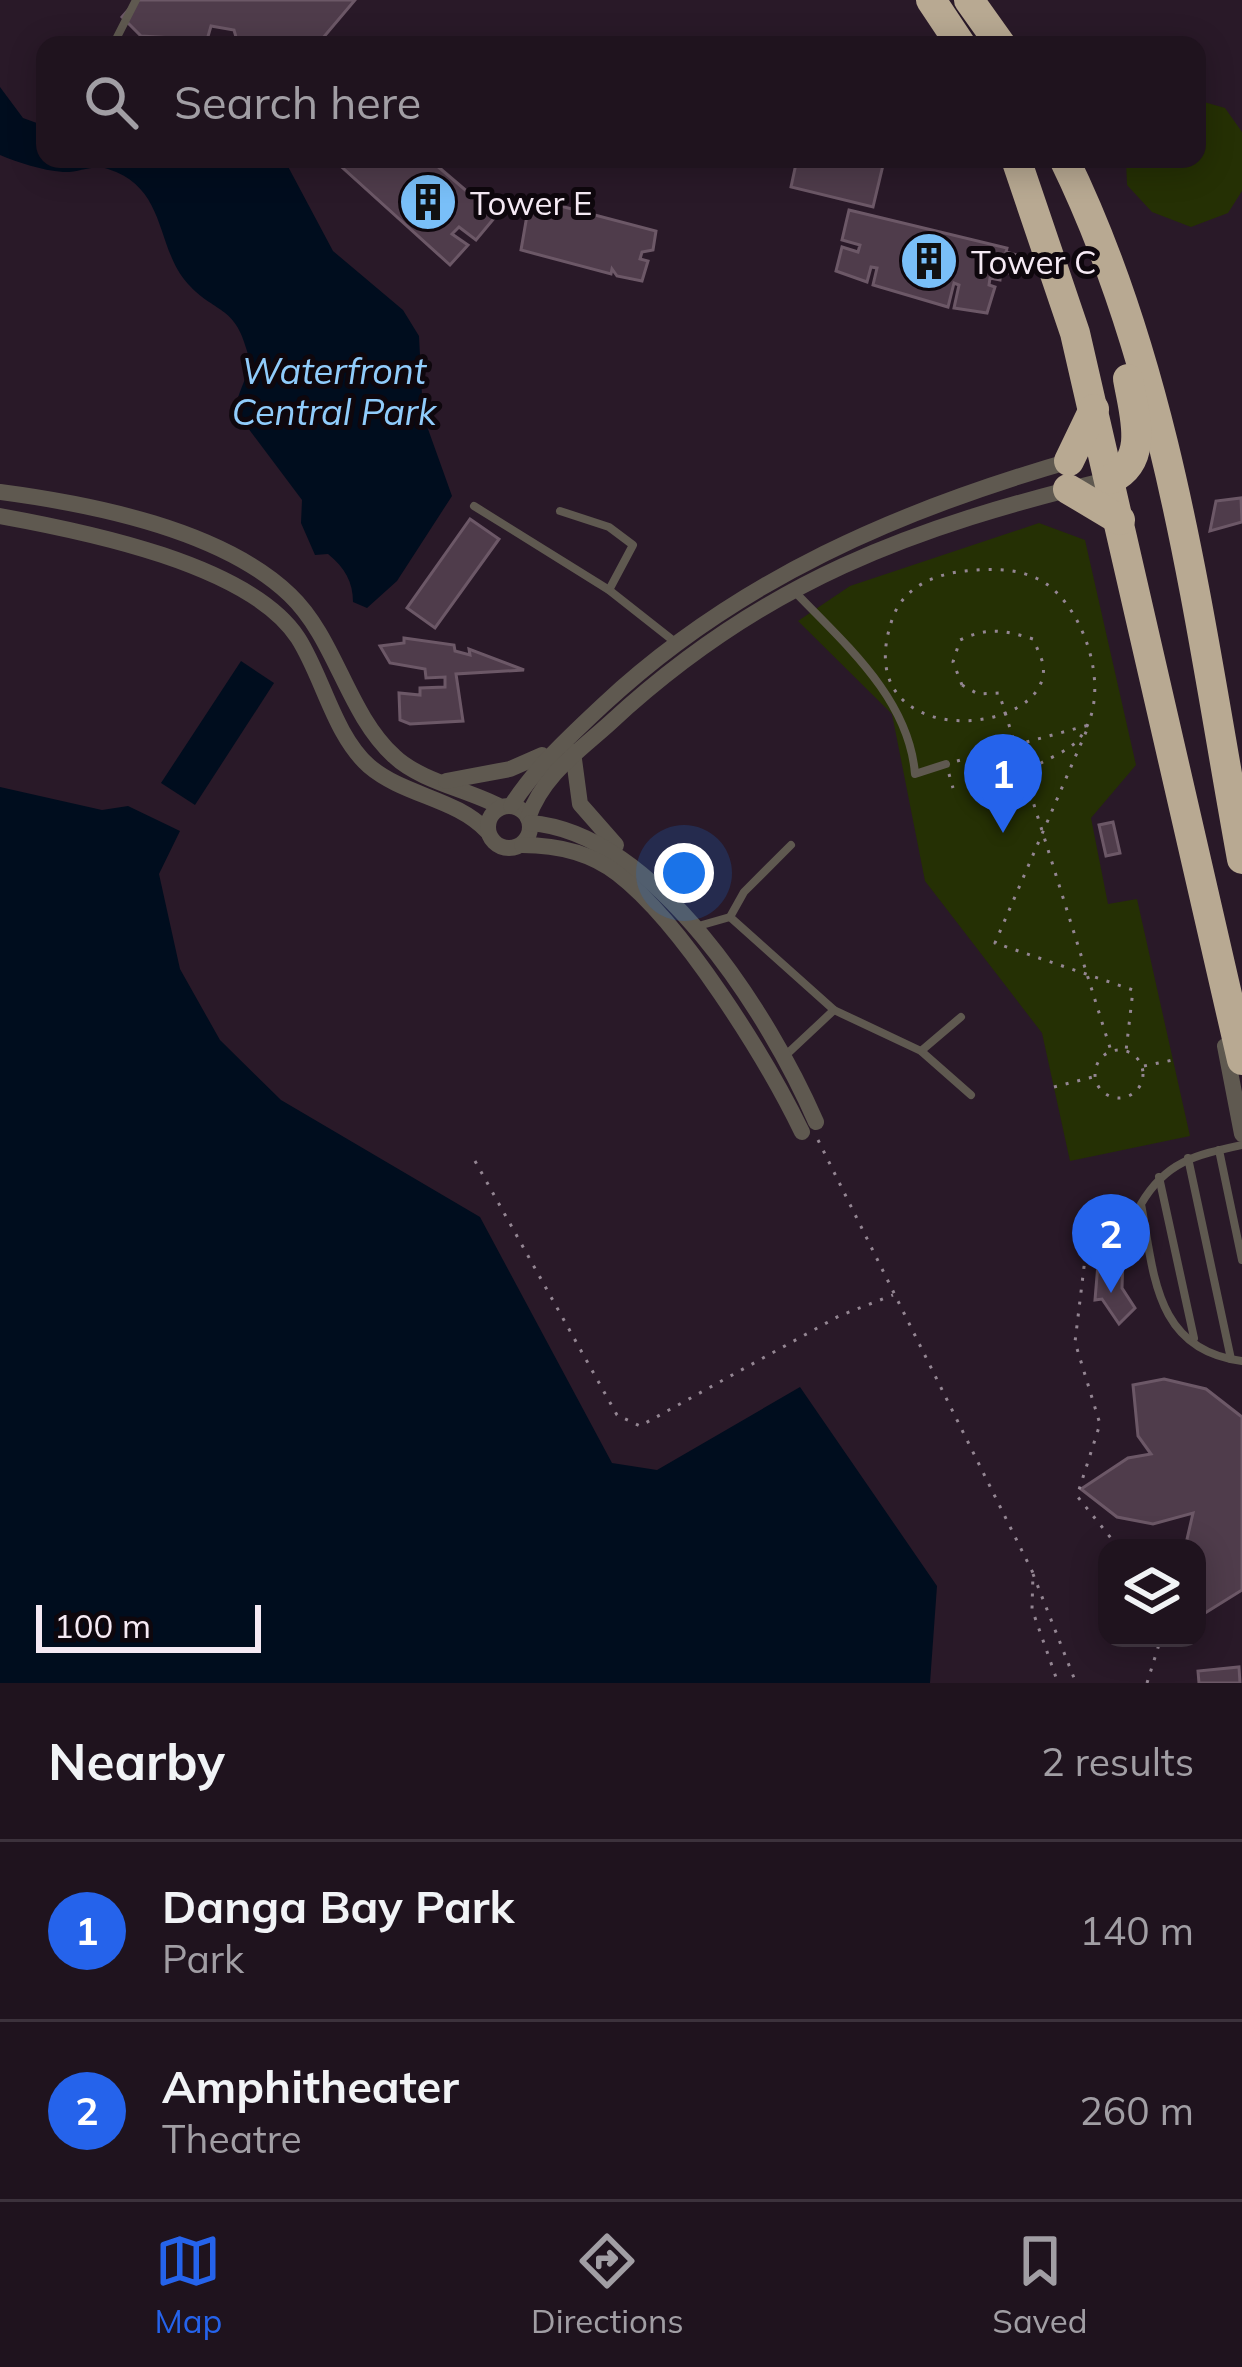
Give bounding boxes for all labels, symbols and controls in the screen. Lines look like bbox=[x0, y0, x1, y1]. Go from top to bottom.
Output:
search box bbox=[36, 36, 1206, 168]
icon: search bbox=[78, 69, 144, 135]
text: Search here bbox=[174, 74, 421, 130]
building icon: Tower E bbox=[397, 171, 459, 233]
place label: Tower E bbox=[470, 182, 592, 223]
building icon: Tower C bbox=[898, 230, 960, 292]
place label: Tower C bbox=[971, 241, 1097, 282]
water label: Waterfront Central Park bbox=[232, 348, 438, 434]
pin: 1 bbox=[964, 734, 1042, 833]
your location bbox=[654, 843, 714, 903]
pin: 2 bbox=[1072, 1194, 1150, 1293]
map controls bbox=[1098, 1539, 1206, 1647]
button: layers bbox=[1098, 1539, 1206, 1647]
scale bar bbox=[36, 1599, 261, 1652]
text: 100 m bbox=[54, 1605, 151, 1646]
text: Nearby bbox=[48, 1729, 225, 1793]
text: 2 results bbox=[1041, 1737, 1194, 1786]
text: Danga Bay Park bbox=[162, 1878, 514, 1934]
text: 1 bbox=[75, 1906, 99, 1955]
text: 140 m bbox=[1079, 1906, 1194, 1955]
text: Park bbox=[162, 1934, 244, 1983]
text: Amphitheater bbox=[162, 2058, 459, 2114]
text: 2 bbox=[75, 2086, 99, 2135]
text: 260 m bbox=[1079, 2086, 1194, 2135]
text: Theatre bbox=[162, 2114, 302, 2163]
tab: Map bbox=[154, 2228, 222, 2341]
tab: Directions bbox=[531, 2228, 684, 2341]
tab: Saved bbox=[992, 2228, 1088, 2341]

